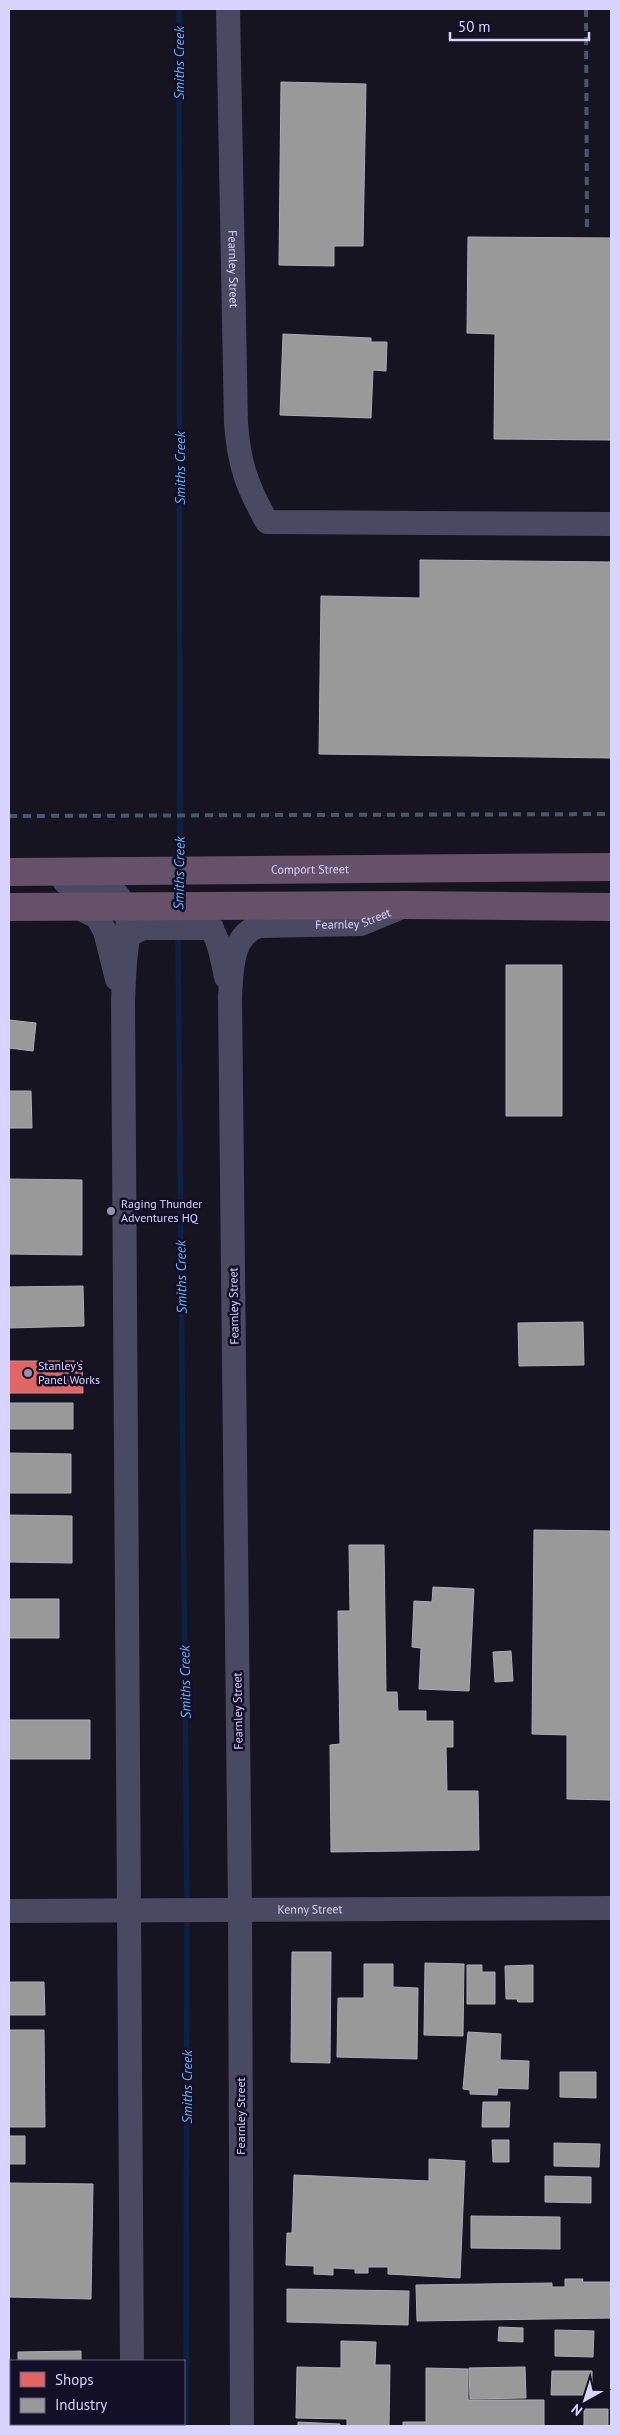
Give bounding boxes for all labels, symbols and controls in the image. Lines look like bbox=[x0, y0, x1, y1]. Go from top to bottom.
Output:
scale bar bbox=[450, 10, 589, 42]
text: 50 m bbox=[458, 17, 491, 36]
water label: Smiths Creek bbox=[170, 26, 188, 100]
street label: Fearnley Street bbox=[225, 230, 242, 308]
water label: Smiths Creek bbox=[171, 431, 189, 505]
water label: Smiths Creek bbox=[169, 835, 189, 910]
street label: Comport Street bbox=[271, 861, 349, 877]
street label: Fearnley Street bbox=[315, 905, 393, 932]
place label: Raging Thunder Adventures HQ bbox=[121, 1196, 202, 1225]
marker: Raging Thunder Adventures HQ bbox=[105, 1205, 117, 1217]
water label: Smiths Creek bbox=[171, 1239, 191, 1314]
street label: Fearnley Street bbox=[225, 1267, 242, 1345]
place label: Stanley's Panel Works bbox=[38, 1358, 100, 1387]
marker: Stanley's Panel Works bbox=[22, 1367, 34, 1379]
water label: Smiths Creek bbox=[175, 1644, 195, 1719]
street label: Fearnley Street bbox=[229, 1672, 246, 1750]
street label: Kenny Street bbox=[277, 1901, 343, 1917]
water label: Smiths Creek bbox=[178, 2050, 196, 2124]
street label: Fearnley Street bbox=[233, 2077, 248, 2155]
legend bbox=[10, 2360, 185, 2425]
text: Shops bbox=[55, 2370, 94, 2389]
north arrow bbox=[560, 2375, 610, 2425]
text: Industry bbox=[55, 2395, 107, 2414]
text: N bbox=[568, 2400, 586, 2420]

